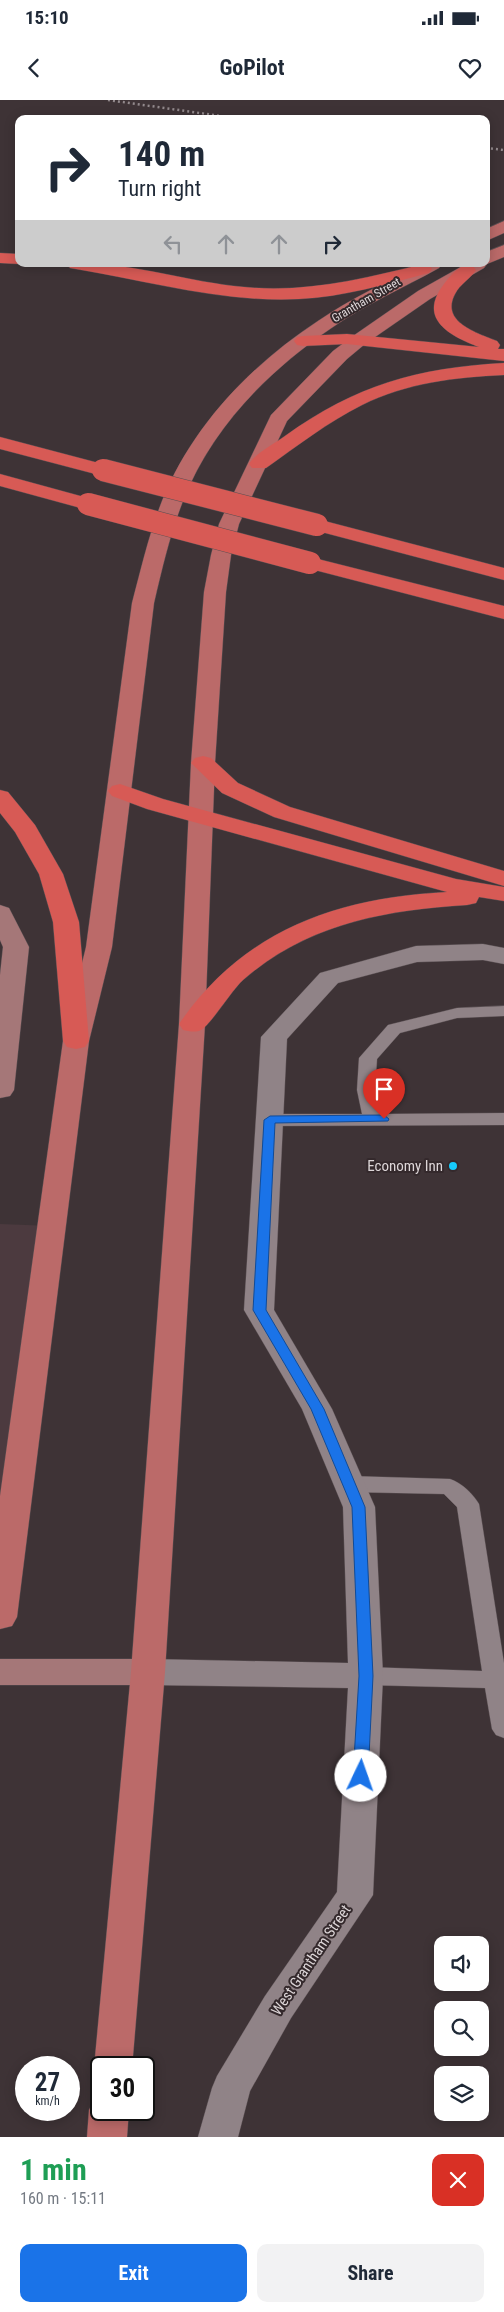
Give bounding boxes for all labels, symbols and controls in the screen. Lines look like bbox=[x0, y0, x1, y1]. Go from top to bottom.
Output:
text: 15:10 bbox=[25, 6, 69, 29]
icon: back bbox=[20, 54, 48, 82]
icon: heart bbox=[456, 54, 484, 82]
text: GoPilot bbox=[219, 55, 285, 80]
text: 140 m bbox=[118, 134, 205, 175]
icon: right bbox=[35, 135, 100, 200]
text: Turn right bbox=[118, 176, 201, 201]
icon: left bbox=[159, 230, 187, 258]
icon: ahead bbox=[212, 230, 240, 258]
icon: ahead bbox=[265, 230, 293, 258]
icon: right bbox=[318, 230, 346, 258]
street label: Grantham Street bbox=[329, 274, 403, 325]
pin bbox=[363, 1068, 405, 1119]
icon: arrive bbox=[370, 1075, 398, 1103]
place label: Economy Inn bbox=[367, 1157, 443, 1175]
marker: Economy Inn bbox=[447, 1160, 459, 1172]
position arrow bbox=[334, 1749, 386, 1801]
street label: West Grantham Street bbox=[267, 1901, 355, 2019]
map controls bbox=[434, 1936, 489, 2121]
button: sound bbox=[434, 1936, 489, 1991]
button: search bbox=[434, 2001, 489, 2056]
speed limit sign: 30 bbox=[90, 2056, 155, 2121]
button: layers bbox=[434, 2066, 489, 2121]
text: 27 bbox=[35, 2068, 60, 2097]
text: km/h bbox=[35, 2094, 60, 2108]
text: 1 min bbox=[20, 2152, 87, 2187]
button: close bbox=[432, 2154, 484, 2206]
text: 160 m · 15:11 bbox=[20, 2189, 106, 2208]
button: Exit bbox=[20, 2244, 247, 2302]
button: Share bbox=[257, 2244, 484, 2302]

